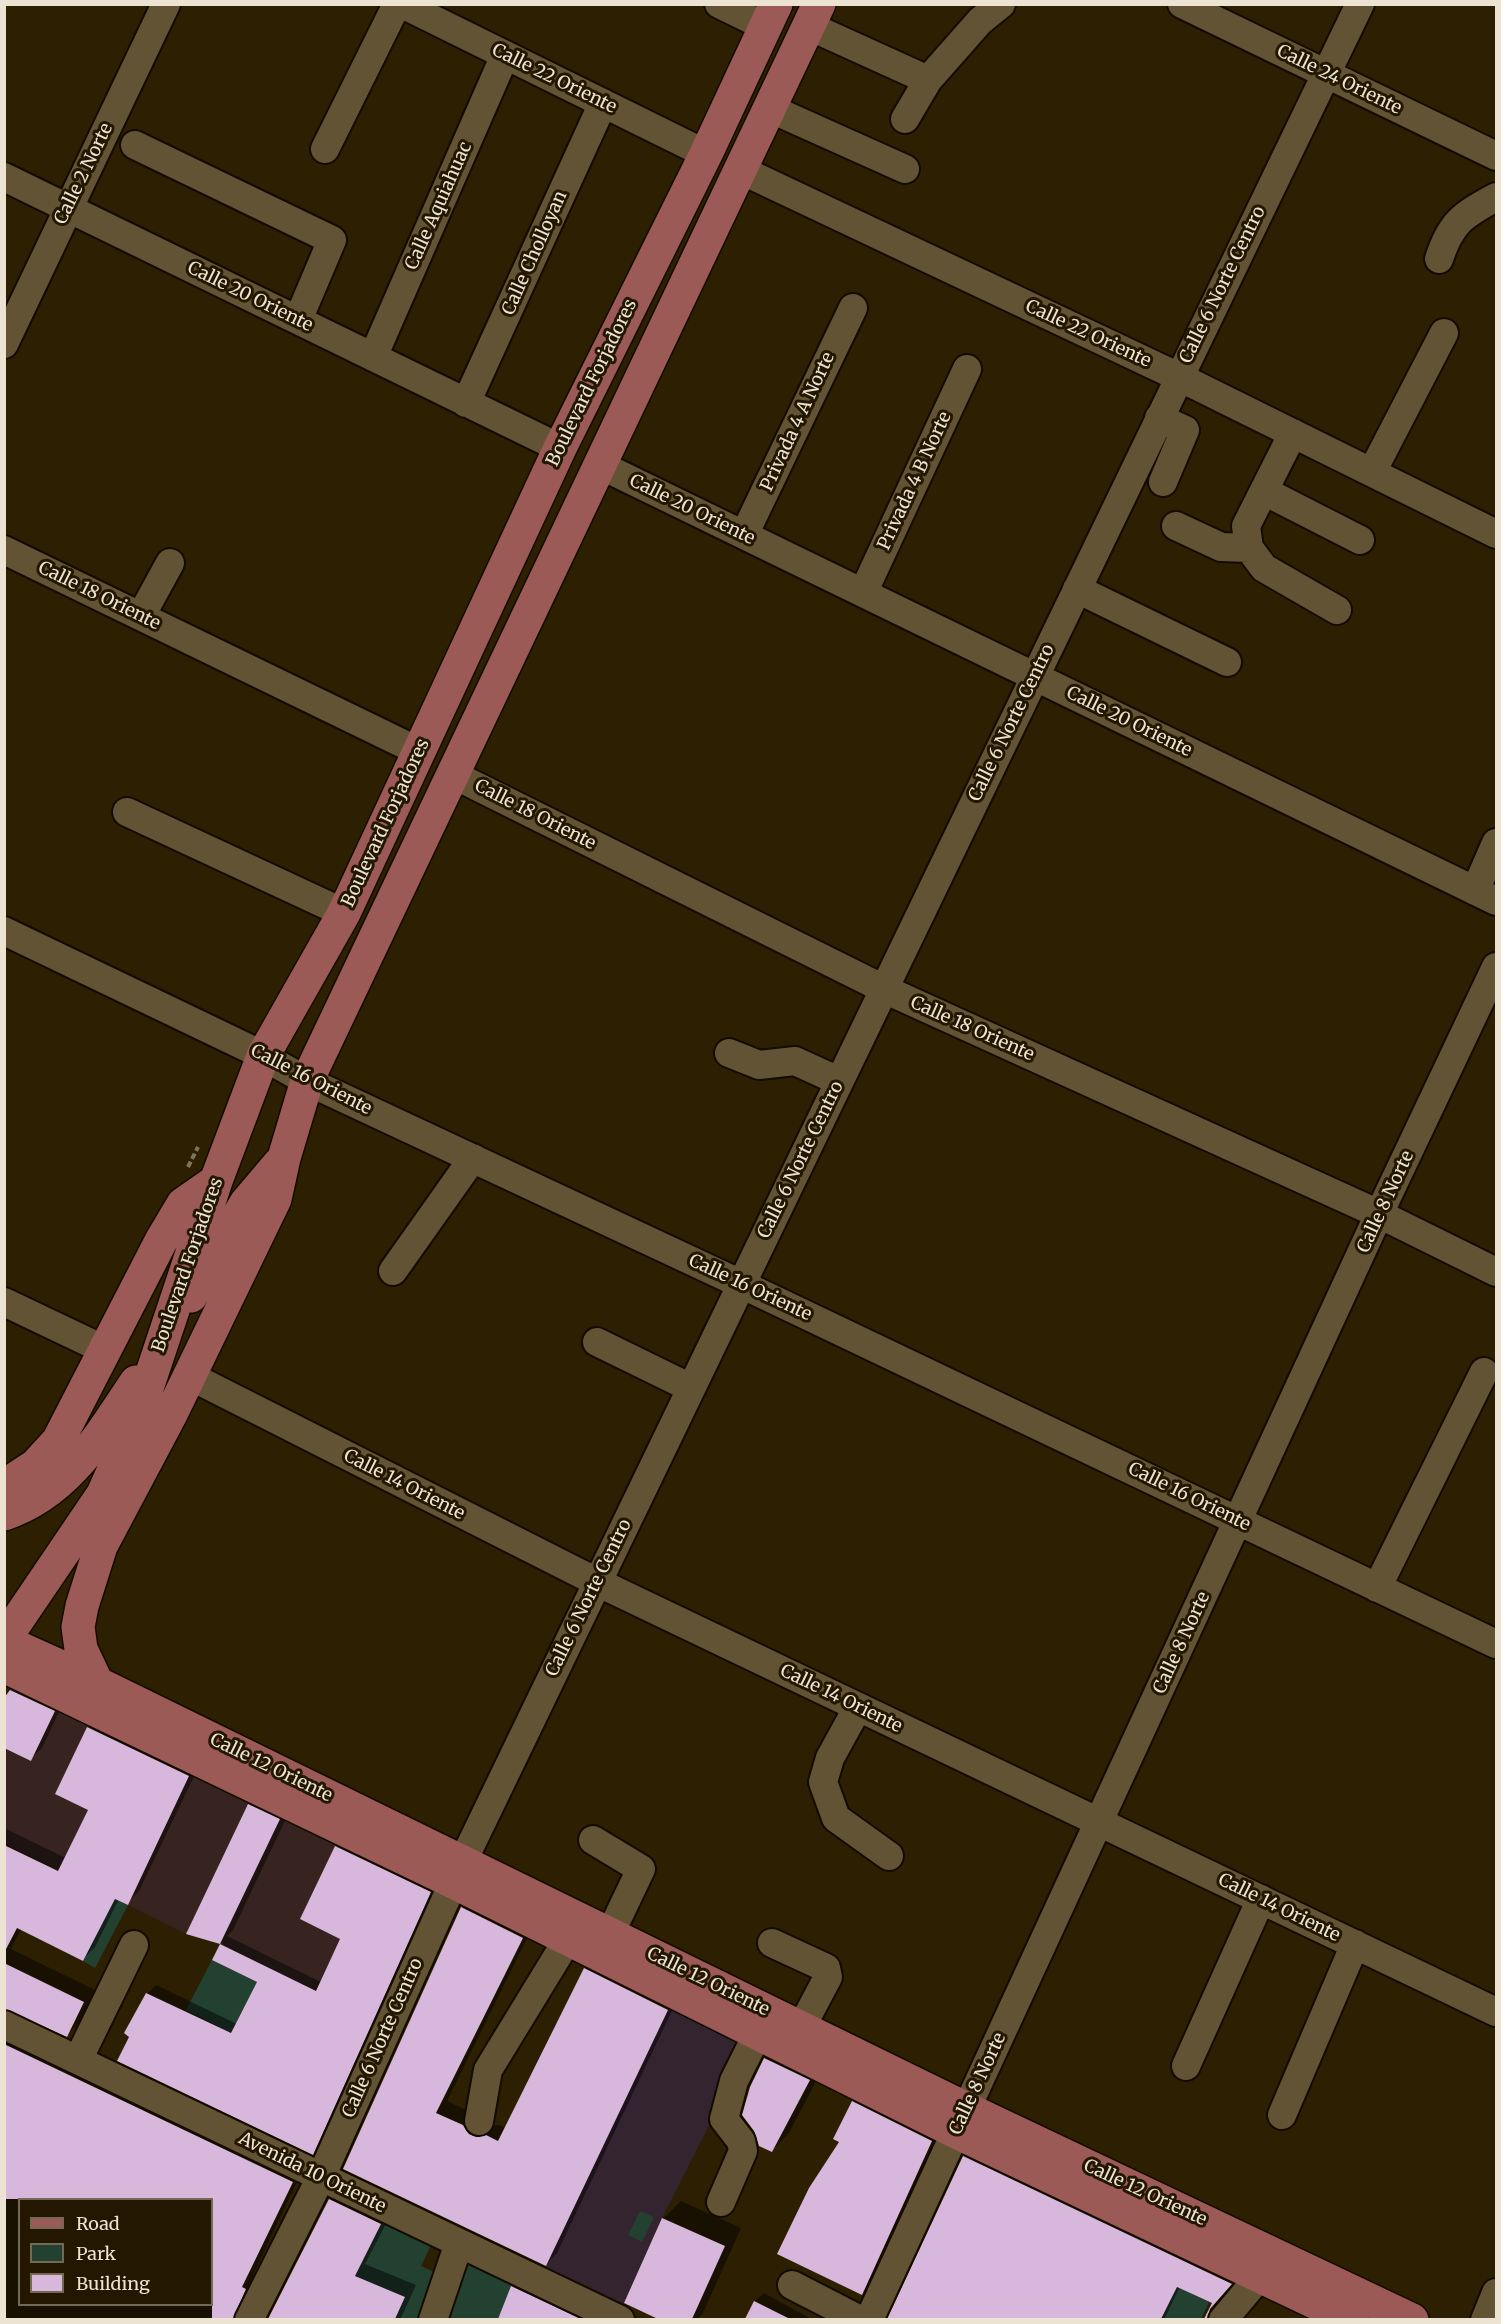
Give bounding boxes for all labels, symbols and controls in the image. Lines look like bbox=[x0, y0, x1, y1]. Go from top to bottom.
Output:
street label: Calle 22 Oriente bbox=[488, 40, 620, 118]
street label: Calle 24 Oriente bbox=[1273, 40, 1405, 120]
street label: Calle 2 Norte bbox=[50, 120, 118, 228]
street label: Calle Aquiahuac bbox=[401, 139, 477, 273]
street label: Calle Cholloyan bbox=[498, 188, 572, 318]
street label: Calle 6 Norte Centro bbox=[1176, 203, 1270, 367]
street label: Calle 20 Oriente bbox=[184, 257, 316, 337]
street label: Boulevard Forjadores bbox=[542, 296, 642, 470]
street label: Calle 22 Oriente bbox=[1022, 296, 1154, 372]
street label: Privada 4 A Norte bbox=[756, 349, 840, 495]
street label: Privada 4 B Norte bbox=[873, 408, 957, 554]
street label: Calle 20 Oriente bbox=[626, 470, 758, 550]
street label: Calle 18 Oriente bbox=[34, 557, 164, 635]
street label: Calle 6 Norte Centro bbox=[965, 641, 1059, 805]
street label: Calle 20 Oriente bbox=[1063, 682, 1195, 762]
street label: Boulevard Forjadores bbox=[338, 735, 434, 911]
street label: Calle 18 Oriente bbox=[471, 775, 599, 855]
street label: Calle 18 Oriente bbox=[907, 992, 1037, 1066]
street label: Calle 16 Oriente bbox=[247, 1040, 375, 1120]
street label: Calle 6 Norte Centro bbox=[754, 1078, 848, 1242]
street label: Calle 8 Norte bbox=[1353, 1148, 1419, 1256]
street label: Boulevard Forjadores bbox=[148, 1175, 228, 1355]
street label: Calle 16 Oriente bbox=[685, 1250, 815, 1326]
street label: Calle 14 Oriente bbox=[340, 1445, 468, 1525]
street label: Calle 16 Oriente bbox=[1124, 1458, 1254, 1536]
street label: Calle 6 Norte Centro bbox=[542, 1516, 636, 1680]
street label: Calle 8 Norte bbox=[1149, 1589, 1215, 1697]
street label: Calle 14 Oriente bbox=[776, 1660, 906, 1738]
street label: Calle 12 Oriente bbox=[206, 1729, 336, 1807]
street label: Calle 14 Oriente bbox=[1214, 1869, 1344, 1947]
street label: Calle 12 Oriente bbox=[643, 1943, 773, 2021]
street label: Calle 6 Norte Centro bbox=[338, 1955, 428, 2121]
street label: Calle 8 Norte bbox=[945, 2030, 1011, 2138]
street label: Avenida 10 Oriente bbox=[235, 2128, 389, 2218]
street label: Calle 12 Oriente bbox=[1080, 2155, 1210, 2231]
legend bbox=[18, 2198, 213, 2306]
text: Road bbox=[76, 2212, 120, 2235]
text: Park bbox=[76, 2242, 116, 2265]
text: Building bbox=[76, 2272, 150, 2295]

